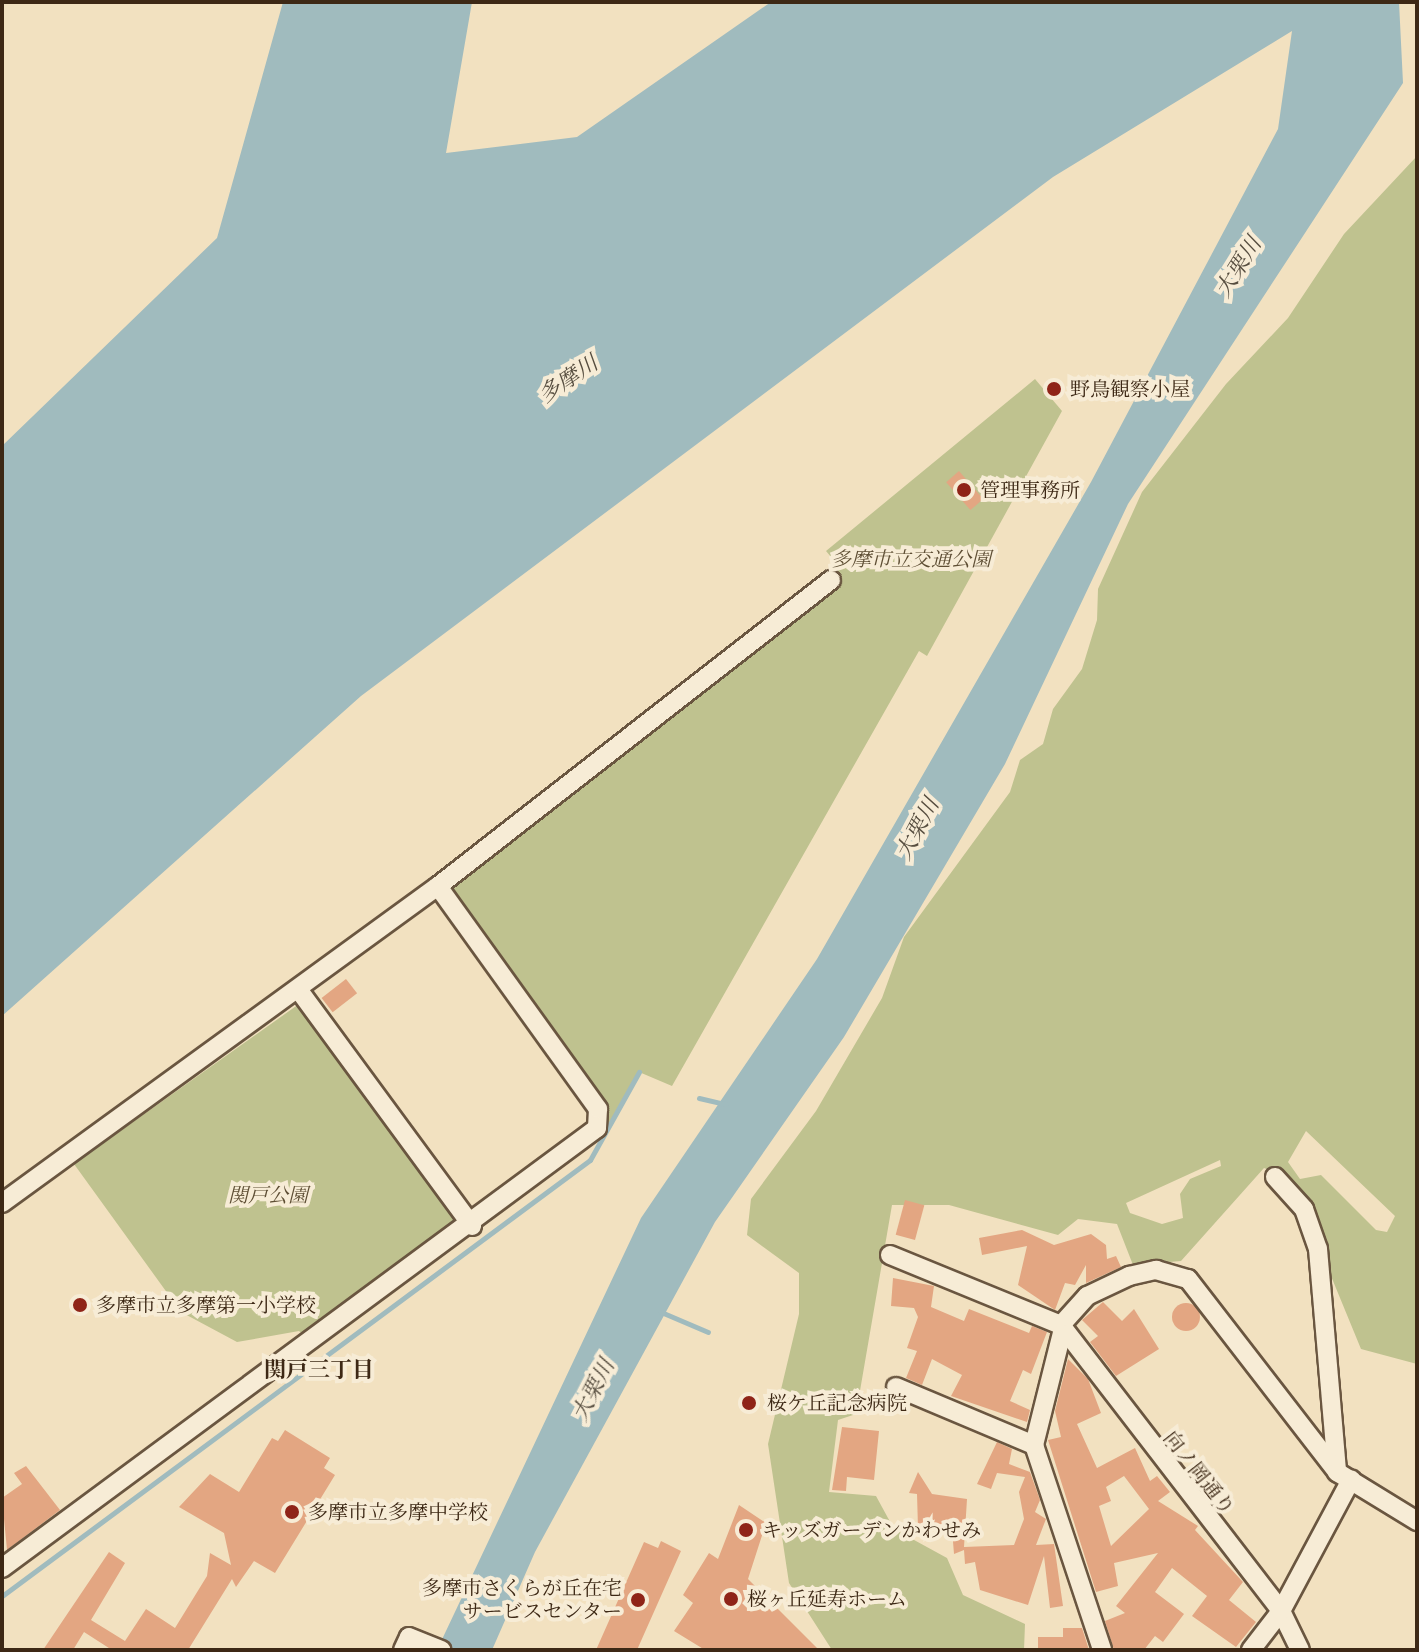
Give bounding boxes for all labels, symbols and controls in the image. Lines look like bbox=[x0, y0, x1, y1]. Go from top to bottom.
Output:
water label: 大栗川 bbox=[1209, 232, 1267, 302]
water label: 多摩川 bbox=[533, 350, 603, 408]
place label: 野鳥観察小屋 bbox=[1070, 377, 1190, 401]
marker: 野鳥観察小屋 bbox=[1045, 380, 1063, 398]
place label: 管理事務所 bbox=[980, 478, 1080, 502]
marker: 管理事務所 bbox=[955, 481, 973, 499]
park label: 多摩市立交通公園 bbox=[831, 547, 991, 571]
water label: 大栗川 bbox=[890, 794, 944, 864]
park label: 関戸公園 bbox=[228, 1183, 308, 1207]
place label: 多摩市立多摩第一小学校 bbox=[96, 1293, 316, 1317]
marker: 多摩市立多摩第一小学校 bbox=[71, 1296, 89, 1314]
water label: 大栗川 bbox=[566, 1355, 620, 1425]
district label: 関戸三丁目 bbox=[264, 1357, 374, 1383]
place label: 桜ケ丘記念病院 bbox=[767, 1391, 907, 1415]
marker: 桜ケ丘記念病院 bbox=[738, 1392, 760, 1414]
street label: 向ノ岡通り bbox=[1159, 1426, 1239, 1520]
place label: 多摩市立多摩中学校 bbox=[308, 1500, 488, 1524]
marker: 多摩市立多摩中学校 bbox=[283, 1503, 301, 1521]
place label: キッズガーデンかわせみ bbox=[762, 1518, 982, 1542]
marker: キッズガーデンかわせみ bbox=[737, 1521, 755, 1539]
place label: 多摩市さくらが丘在宅 サービスセンター bbox=[422, 1576, 622, 1623]
place label: 桜ヶ丘延寿ホーム bbox=[747, 1587, 907, 1611]
marker: 桜ヶ丘延寿ホーム bbox=[722, 1590, 740, 1608]
marker: 多摩市さくらが丘在宅 サービスセンター bbox=[629, 1591, 647, 1609]

